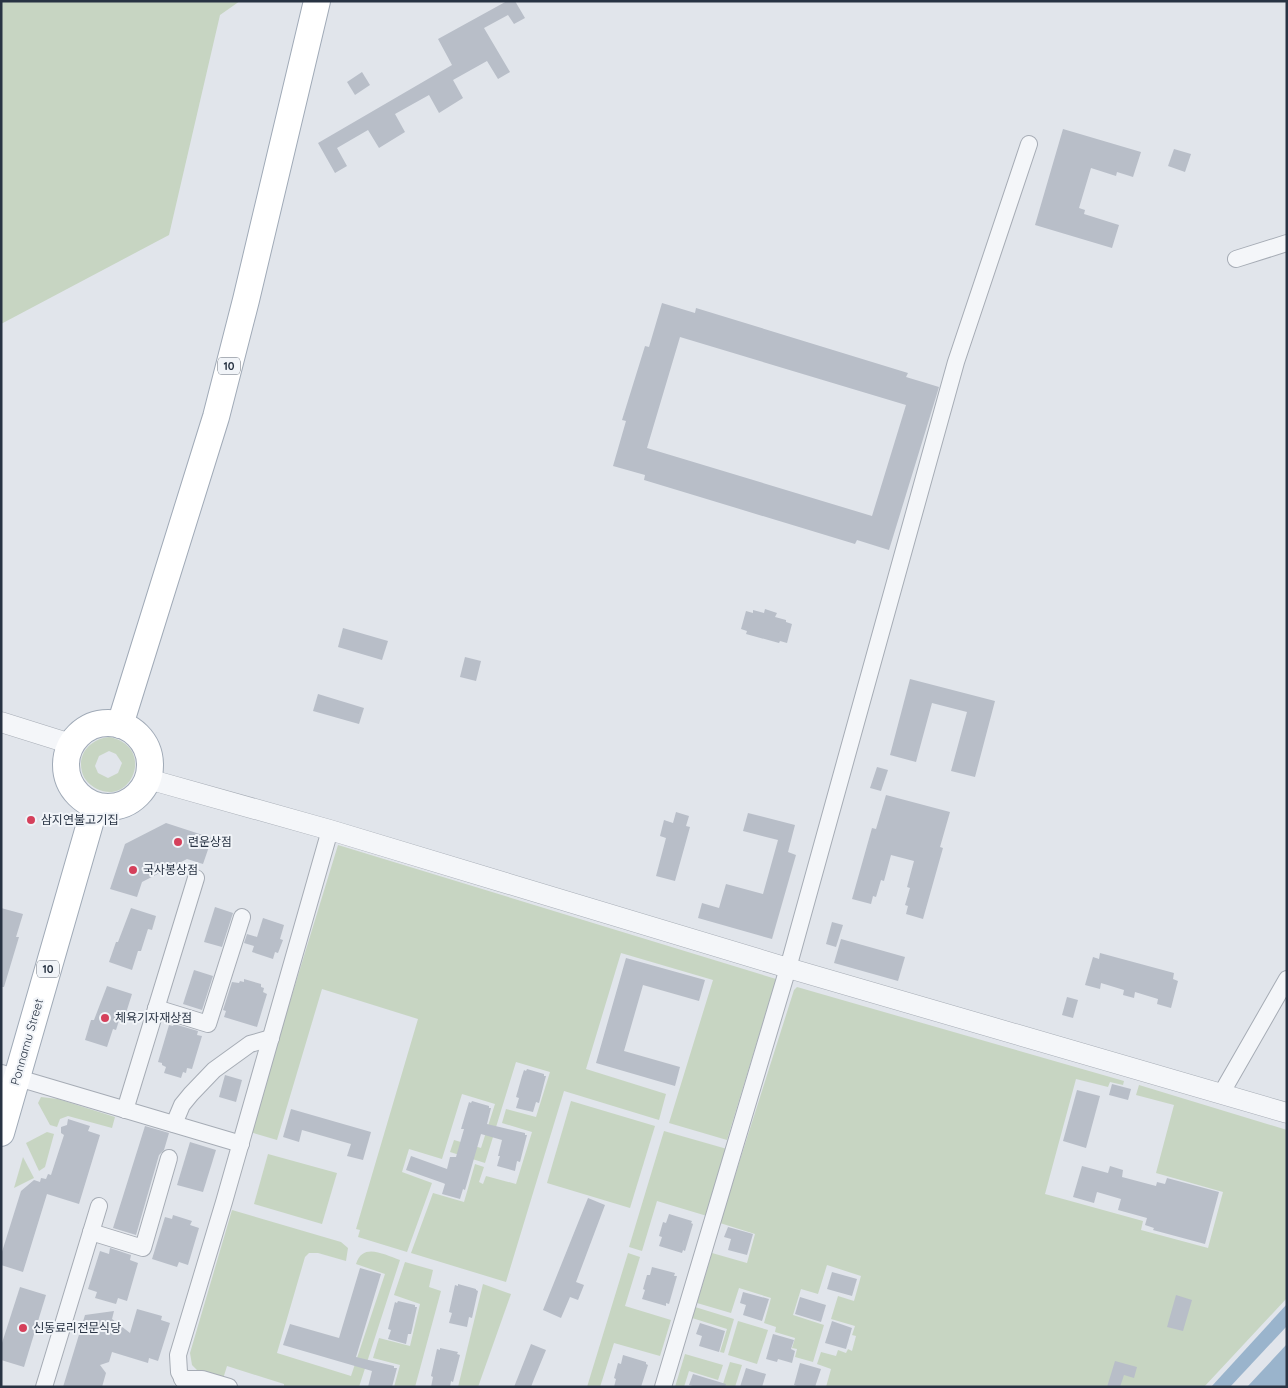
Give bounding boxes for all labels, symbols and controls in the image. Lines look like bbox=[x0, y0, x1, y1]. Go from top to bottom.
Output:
road number: 10 bbox=[218, 358, 240, 374]
place label: 삼지연불고기집 bbox=[41, 812, 118, 827]
marker: 삼지연불고기집 bbox=[25, 814, 37, 826]
place label: 련운상점 bbox=[188, 834, 232, 849]
marker: 련운상점 bbox=[172, 836, 184, 848]
place label: 국사봉상점 bbox=[143, 862, 198, 877]
marker: 국사봉상점 bbox=[127, 864, 139, 876]
road number: 10 bbox=[37, 961, 59, 978]
street label: Ponnamu Street bbox=[7, 997, 46, 1087]
place label: 체육기자재상점 bbox=[115, 1010, 192, 1025]
marker: 체육기자재상점 bbox=[99, 1012, 111, 1024]
place label: 신동료리전문식당 bbox=[33, 1320, 121, 1335]
marker: 신동료리전문식당 bbox=[17, 1322, 29, 1334]

